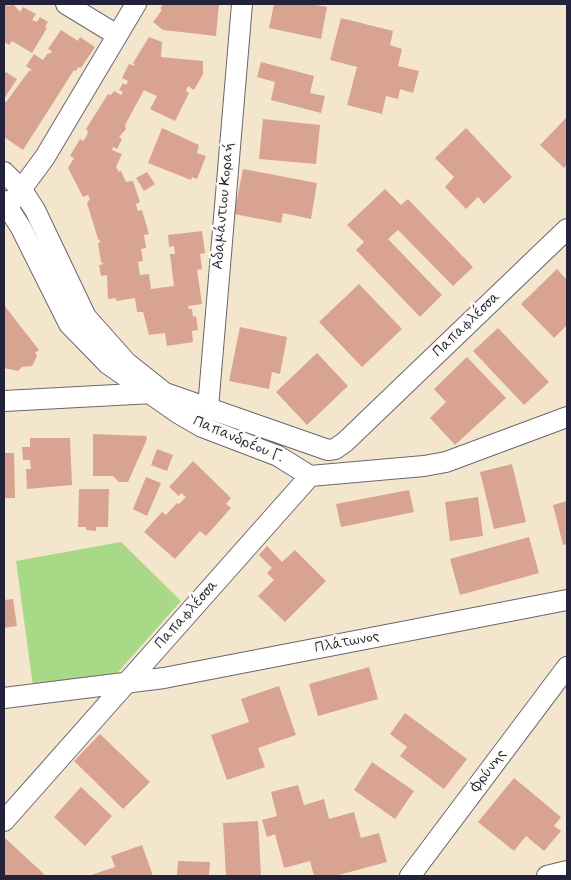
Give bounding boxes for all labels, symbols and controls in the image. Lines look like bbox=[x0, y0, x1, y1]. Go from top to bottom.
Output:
street label: Αδαμάντιου Κοραή bbox=[209, 142, 239, 270]
street label: Παπαφλέσσα bbox=[430, 288, 504, 362]
street label: Παπανδρέου Γ. bbox=[190, 413, 286, 467]
street label: Παπαφλέσσα bbox=[151, 577, 223, 653]
street label: Πλάτωνος bbox=[313, 628, 381, 658]
street label: Φρύνης bbox=[467, 746, 511, 796]

